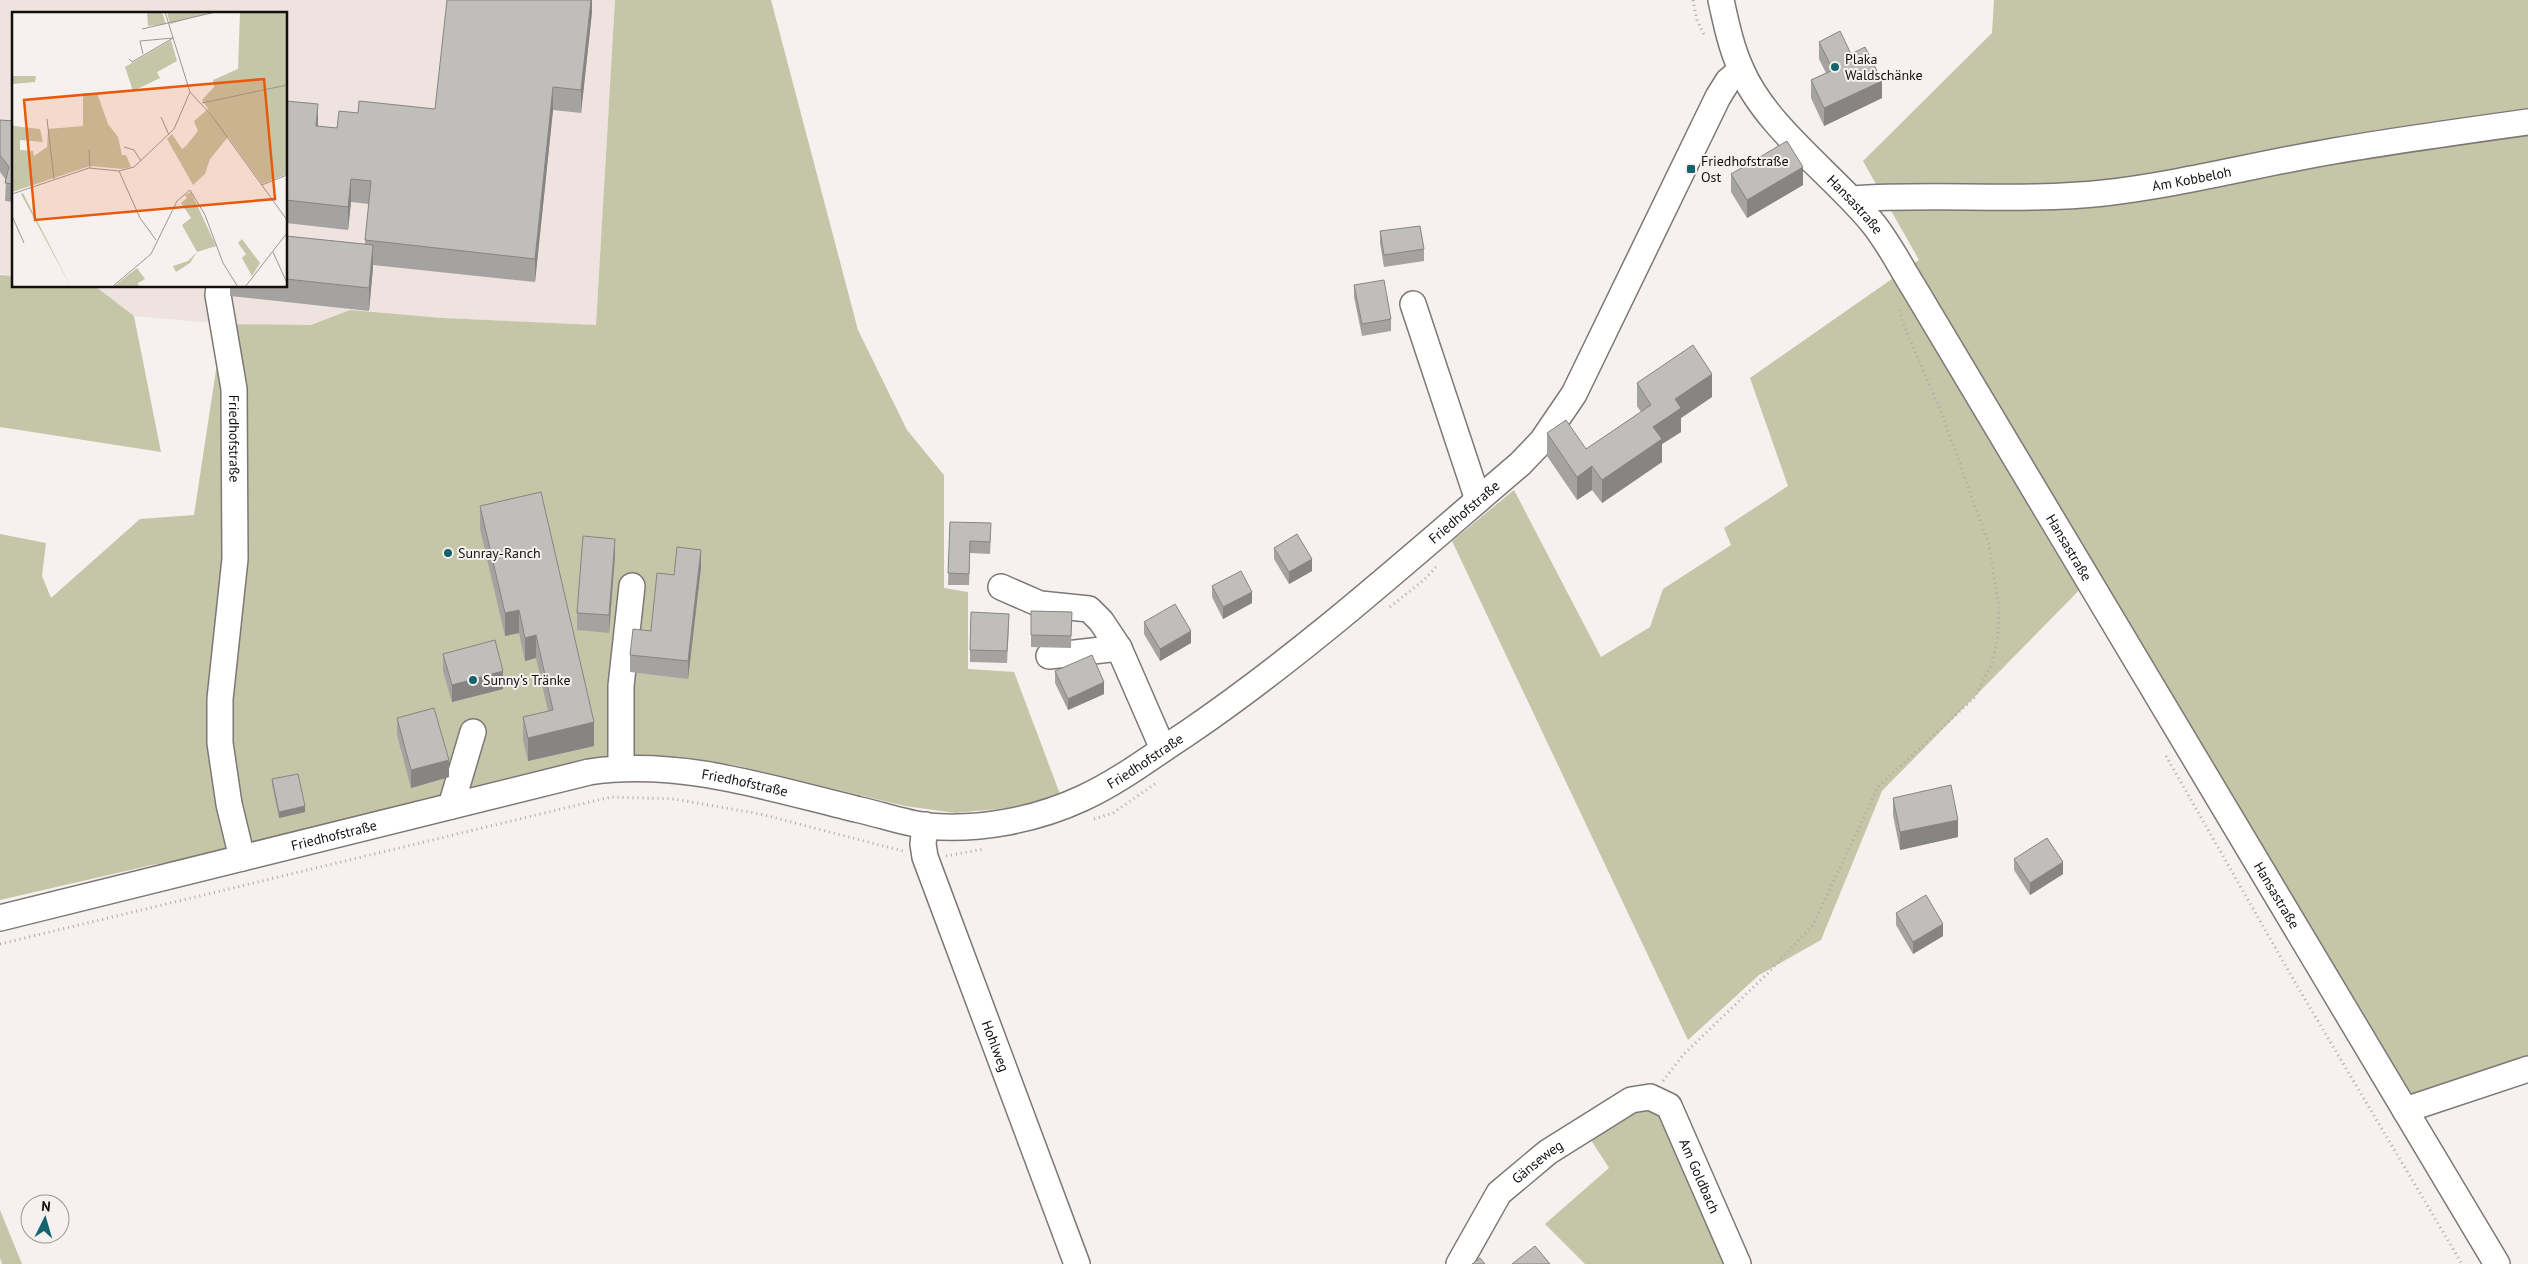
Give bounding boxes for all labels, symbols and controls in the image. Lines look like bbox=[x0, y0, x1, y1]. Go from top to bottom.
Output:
inset map bbox=[12, 12, 288, 288]
place label: Plaka Waldschänke bbox=[1845, 50, 1923, 84]
marker: Plaka Waldschänke bbox=[1829, 61, 1841, 73]
place label: Friedhofstraße Ost bbox=[1701, 152, 1789, 186]
street label: Am Kobbeloh bbox=[2151, 162, 2233, 195]
marker: Friedhofstraße Ost bbox=[1685, 163, 1697, 175]
street label: Hansastraße bbox=[1823, 171, 1887, 238]
street label: Friedhofstraße bbox=[225, 395, 244, 483]
street label: Friedhofstraße bbox=[1425, 477, 1503, 547]
street label: Hansastraße bbox=[2042, 511, 2096, 584]
place label: Sunray-Ranch bbox=[458, 544, 541, 562]
marker: Sunray-Ranch bbox=[442, 547, 454, 559]
place label: Sunny's Tränke bbox=[483, 671, 571, 689]
marker: Sunny's Tränke bbox=[467, 674, 479, 686]
street label: Friedhofstraße bbox=[1104, 729, 1187, 793]
street label: Friedhofstraße bbox=[700, 765, 790, 801]
street label: Friedhofstraße bbox=[289, 816, 379, 855]
street label: Hansastraße bbox=[2250, 859, 2304, 932]
street label: Hohlweg bbox=[978, 1018, 1013, 1074]
street label: Gänseweg bbox=[1508, 1136, 1566, 1188]
street label: Am Goldbach bbox=[1675, 1136, 1724, 1216]
north arrow bbox=[20, 1194, 70, 1244]
text: N bbox=[41, 1197, 52, 1215]

